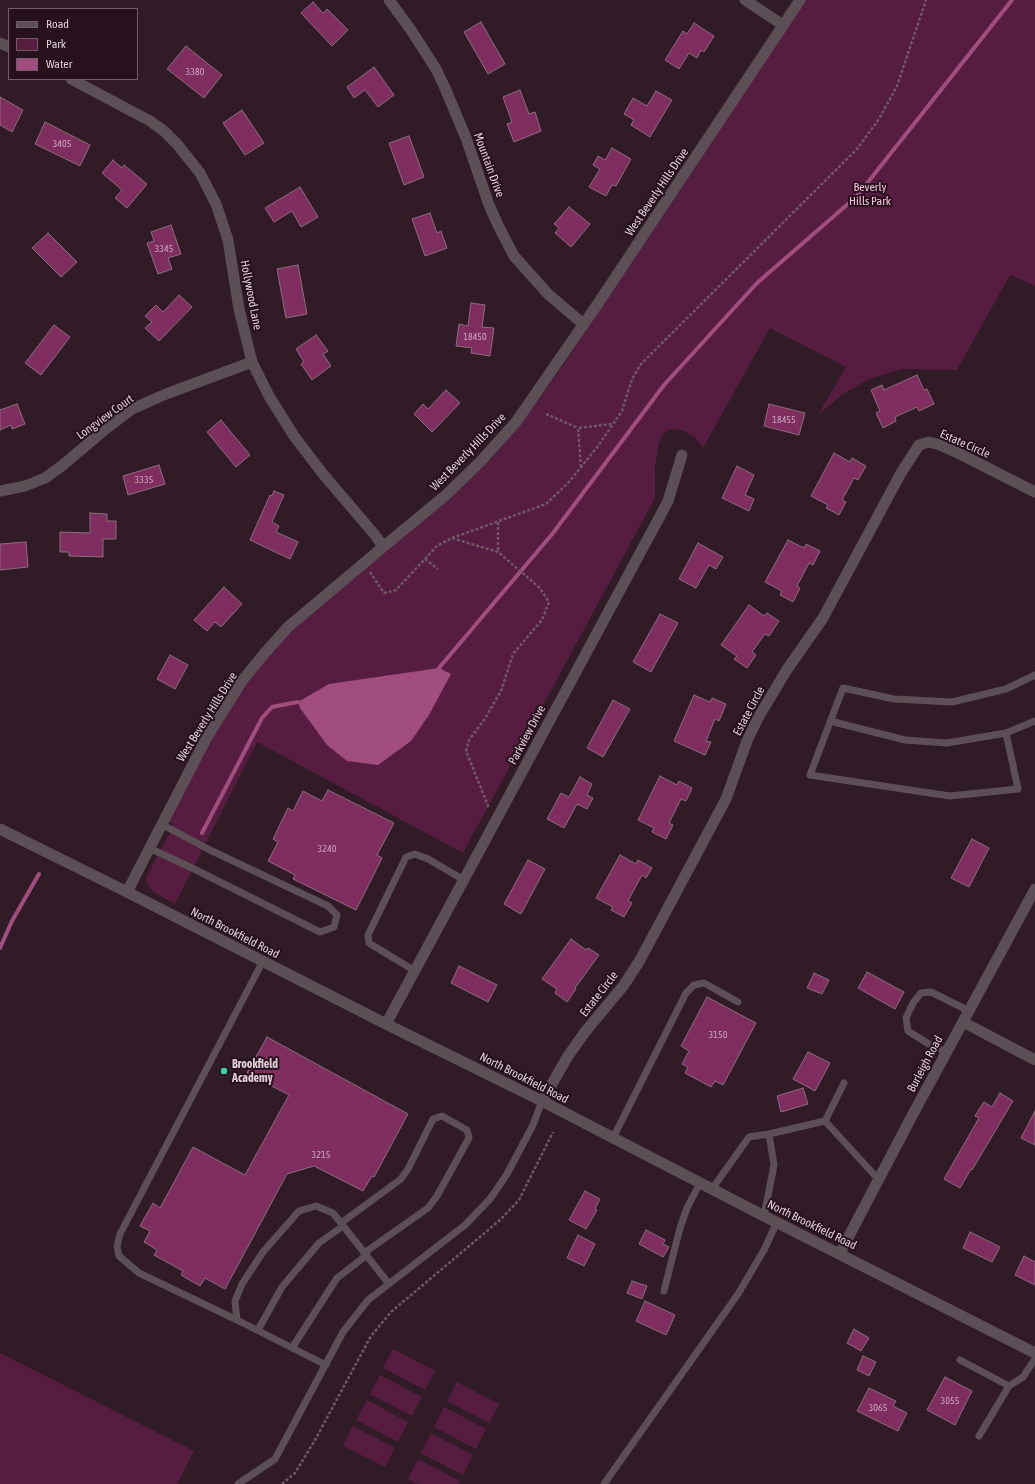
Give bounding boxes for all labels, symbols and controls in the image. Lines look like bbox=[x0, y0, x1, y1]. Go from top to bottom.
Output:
legend bbox=[8, 8, 138, 80]
text: Road bbox=[46, 17, 69, 31]
text: Park bbox=[46, 37, 66, 51]
text: Water bbox=[46, 57, 72, 71]
house number: 3380 bbox=[186, 66, 204, 78]
street label: Mountain Drive bbox=[471, 131, 507, 199]
house number: 3405 bbox=[53, 138, 71, 150]
street label: West Beverly Hills Drive bbox=[622, 145, 692, 239]
park label: Beverly Hills Park bbox=[849, 180, 891, 208]
house number: 3345 bbox=[155, 243, 173, 255]
street label: Hollywood Lane bbox=[237, 259, 265, 331]
house number: 18450 bbox=[463, 331, 487, 343]
street label: Longview Court bbox=[74, 392, 136, 442]
street label: West Beverly Hills Drive bbox=[427, 410, 509, 494]
house number: 18455 bbox=[772, 414, 796, 426]
street label: Estate Circle bbox=[938, 427, 992, 461]
house number: 3335 bbox=[135, 474, 153, 486]
street label: West Beverly Hills Drive bbox=[174, 670, 240, 764]
street label: Estate Circle bbox=[730, 684, 768, 738]
street label: Parkview Drive bbox=[505, 703, 549, 767]
house number: 3240 bbox=[318, 843, 336, 855]
street label: North Brookfield Road bbox=[188, 904, 282, 962]
street label: Estate Circle bbox=[577, 969, 621, 1019]
house number: 3150 bbox=[709, 1029, 727, 1041]
street label: Burleigh Road bbox=[904, 1033, 946, 1095]
street label: North Brookfield Road bbox=[477, 1049, 571, 1107]
place label: Brookfield Academy bbox=[232, 1057, 278, 1085]
marker: Brookfield Academy bbox=[219, 1066, 229, 1076]
house number: 3215 bbox=[312, 1149, 330, 1161]
street label: North Brookfield Road bbox=[765, 1197, 859, 1253]
house number: 3055 bbox=[941, 1395, 959, 1407]
house number: 3065 bbox=[869, 1402, 887, 1414]

